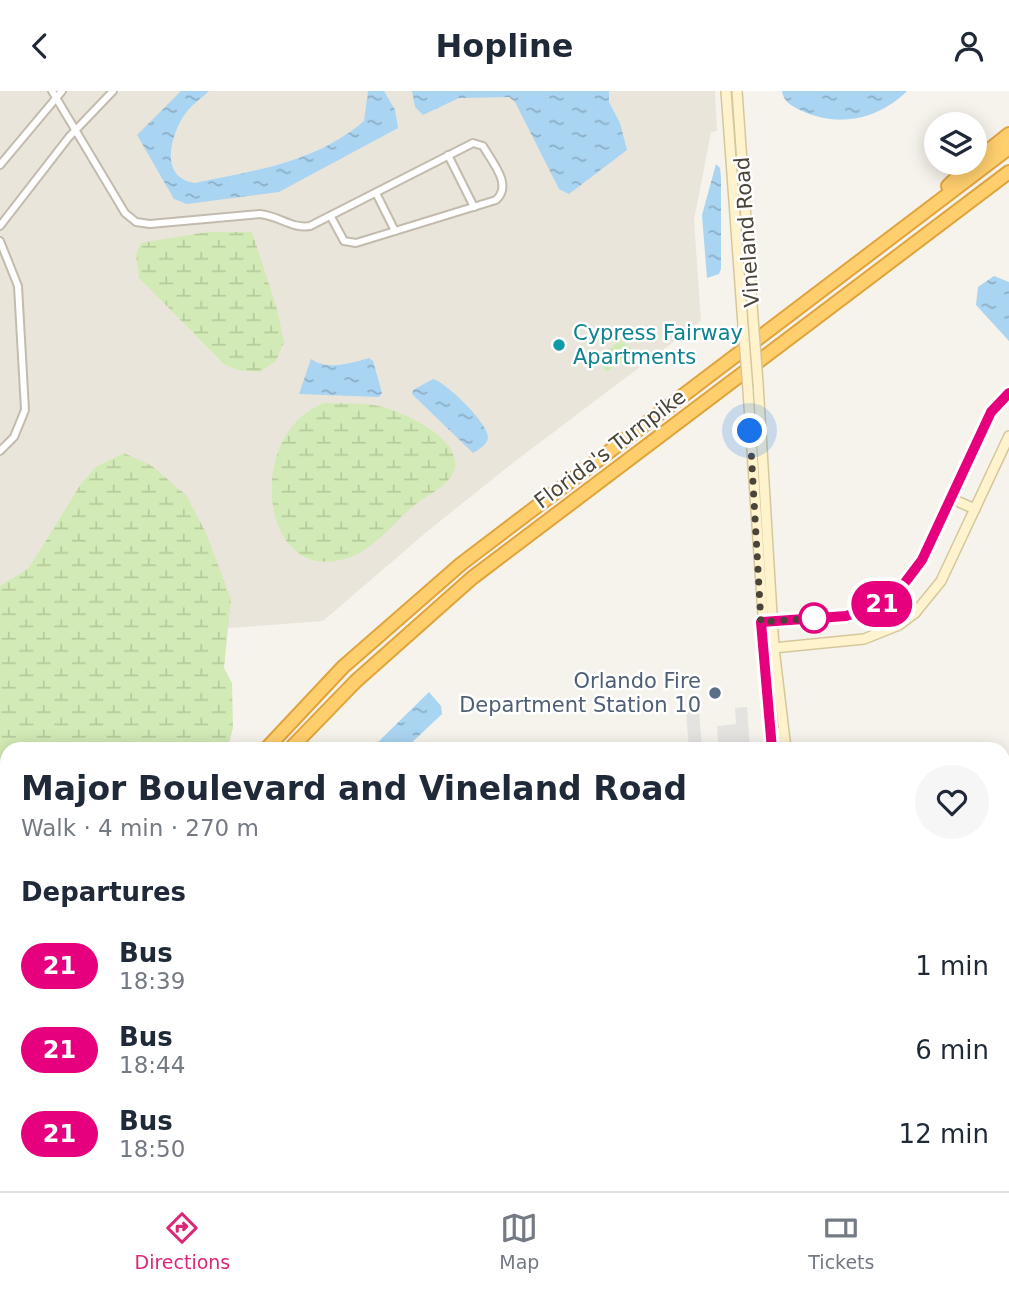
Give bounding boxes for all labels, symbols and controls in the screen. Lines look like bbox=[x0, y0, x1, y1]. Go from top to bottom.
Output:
icon: back bbox=[21, 27, 59, 65]
text: Hopline bbox=[435, 27, 574, 65]
icon: person bbox=[950, 27, 988, 65]
map controls bbox=[924, 112, 987, 175]
button: layers bbox=[924, 112, 987, 175]
street label: Vineland Road bbox=[730, 156, 764, 308]
place label: Cypress Fairway Apartments bbox=[573, 321, 743, 369]
marker: Cypress Fairway Apartments bbox=[551, 337, 567, 353]
street label: Florida's Turnpike bbox=[530, 384, 690, 514]
your location bbox=[732, 413, 767, 448]
line badge: 21 bbox=[850, 581, 914, 627]
text: 21 bbox=[865, 590, 899, 618]
unlabelled marker bbox=[799, 603, 829, 633]
place label: Orlando Fire Department Station 10 bbox=[459, 669, 701, 717]
marker: Orlando Fire Department Station 10 bbox=[707, 685, 723, 701]
button: heart bbox=[915, 765, 989, 839]
text: Major Boulevard and Vineland Road bbox=[21, 769, 687, 808]
text: Walk · 4 min · 270 m bbox=[21, 815, 259, 841]
text: Departures bbox=[21, 877, 186, 907]
text: Bus bbox=[119, 938, 173, 968]
text: 1 min bbox=[915, 951, 989, 981]
text: 21 bbox=[43, 952, 76, 980]
text: 18:39 bbox=[119, 968, 185, 994]
text: Bus bbox=[119, 1022, 173, 1052]
text: 6 min bbox=[915, 1035, 989, 1065]
text: 21 bbox=[43, 1036, 76, 1064]
text: 18:44 bbox=[119, 1052, 185, 1078]
text: Bus bbox=[119, 1106, 173, 1136]
text: 12 min bbox=[899, 1119, 989, 1149]
text: 21 bbox=[43, 1120, 76, 1148]
text: 18:50 bbox=[119, 1136, 185, 1162]
tab: Directions bbox=[135, 1209, 230, 1273]
tab: Map bbox=[499, 1209, 539, 1273]
tab: Tickets bbox=[808, 1209, 874, 1273]

